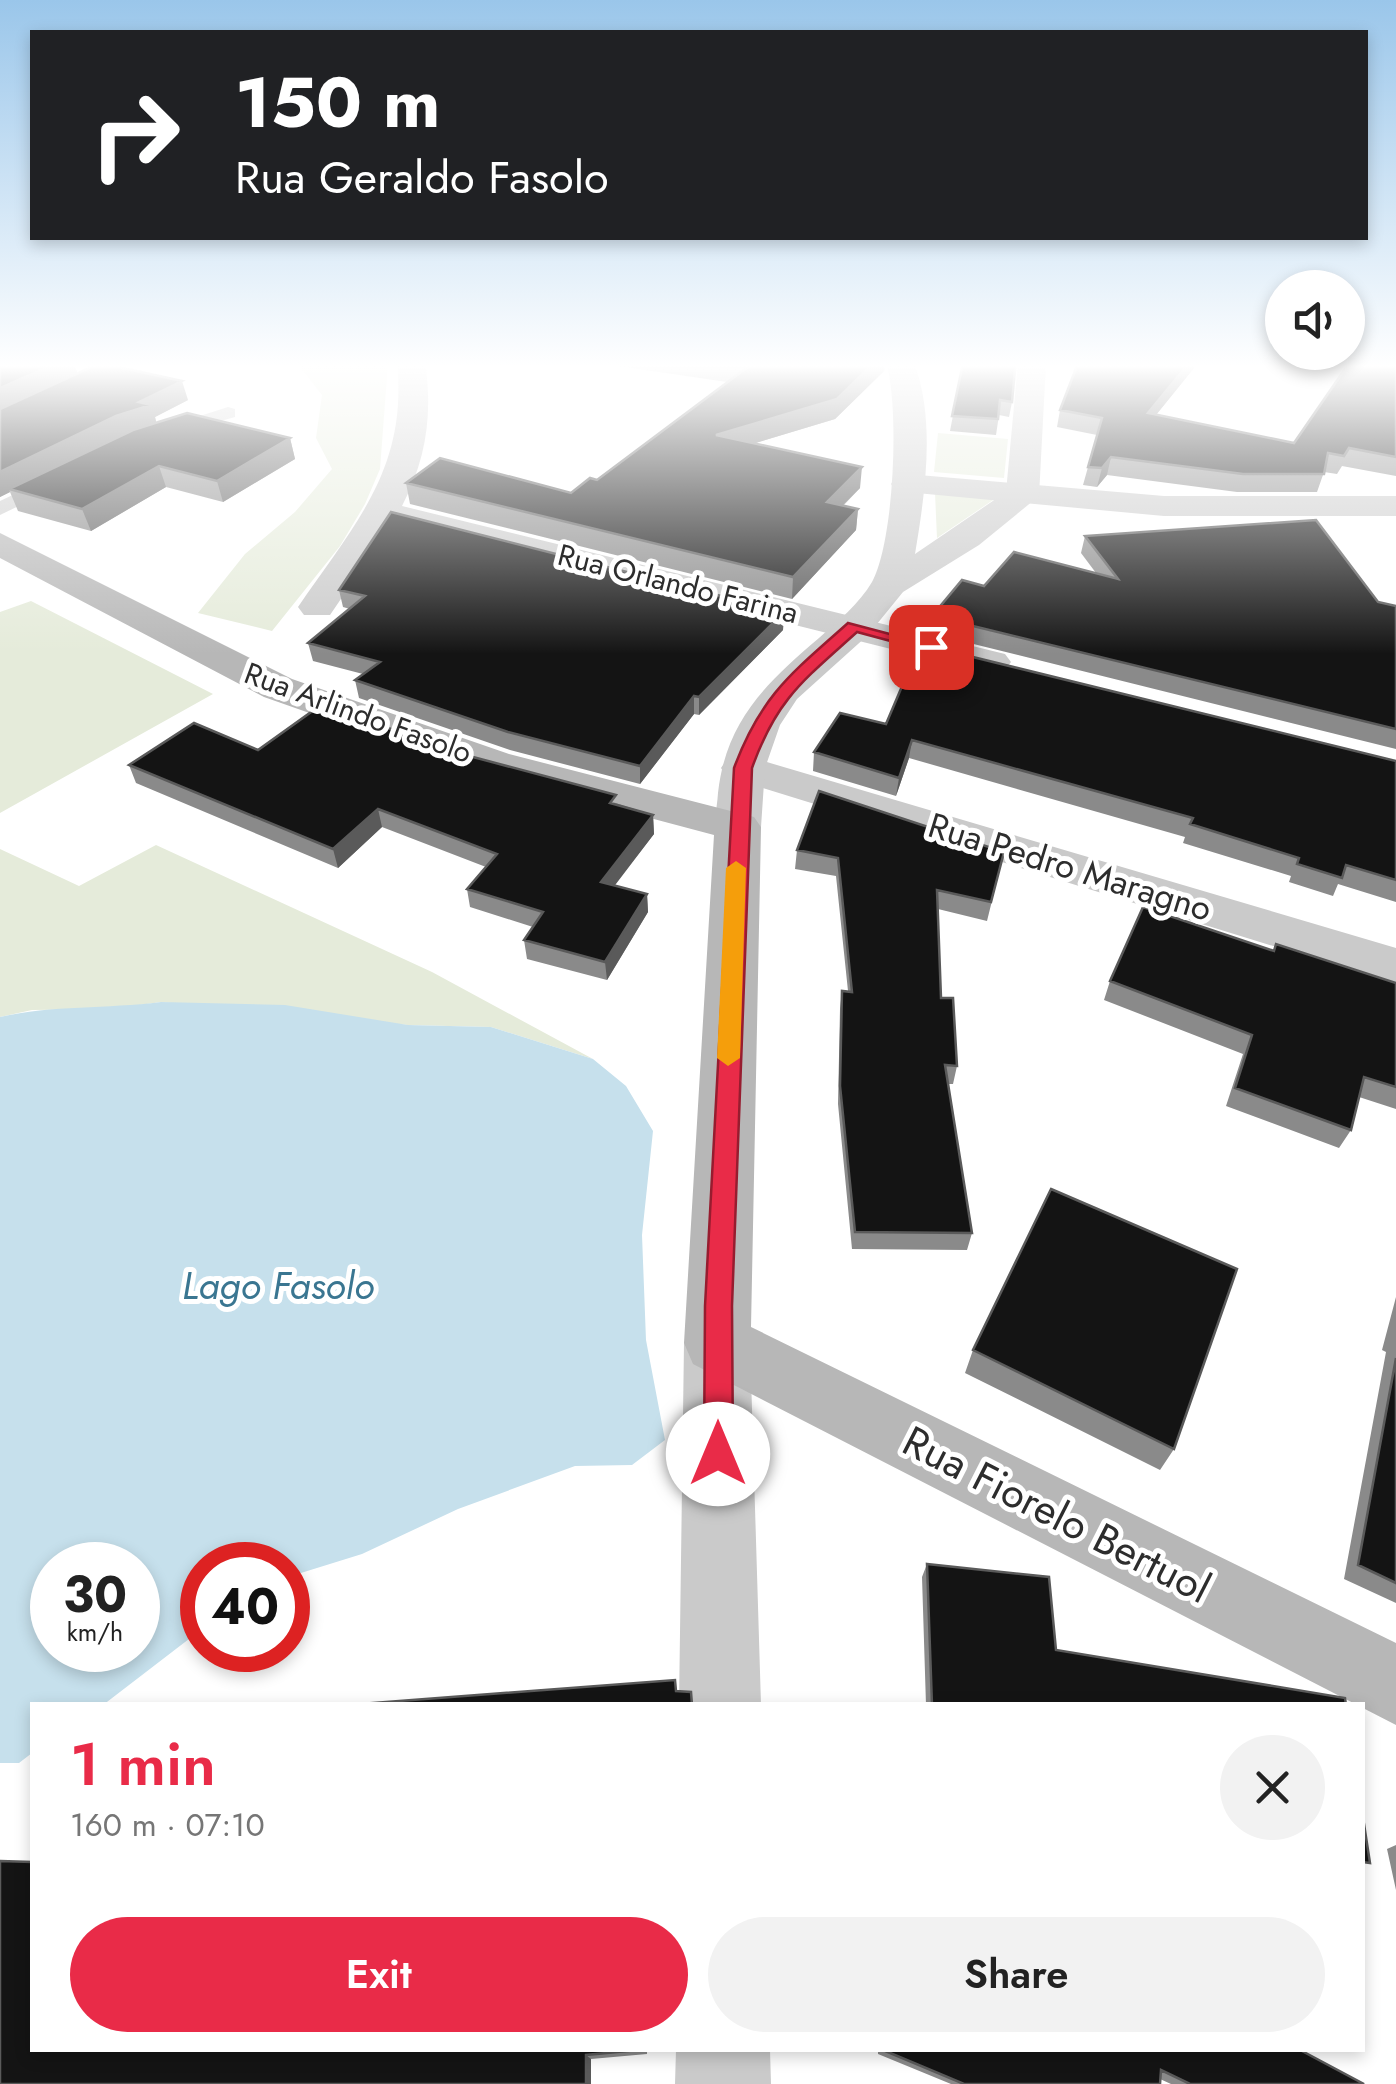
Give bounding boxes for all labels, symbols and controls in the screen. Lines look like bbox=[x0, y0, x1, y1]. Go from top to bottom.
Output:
text: 150 m bbox=[235, 52, 441, 153]
icon: right bbox=[70, 70, 200, 200]
text: Rua Geraldo Fasolo bbox=[235, 145, 609, 210]
map controls bbox=[1265, 270, 1365, 370]
button: sound bbox=[1265, 270, 1365, 370]
street label: Rua Orlando Farina bbox=[553, 533, 803, 634]
pin bbox=[889, 605, 974, 690]
icon: arrive bbox=[904, 620, 959, 675]
street label: Rua Arlindo Fasolo bbox=[238, 651, 478, 774]
street label: Rua Pedro Maragno bbox=[922, 800, 1218, 934]
water label: Lago Fasolo bbox=[182, 1258, 374, 1313]
position arrow bbox=[666, 1402, 770, 1506]
street label: Rua Fiorelo Bertuol bbox=[892, 1411, 1221, 1618]
speed limit sign: 40 bbox=[180, 1542, 310, 1672]
text: 30 bbox=[63, 1558, 127, 1631]
text: km/h bbox=[67, 1614, 123, 1650]
text: 1 min bbox=[70, 1721, 216, 1808]
button: close bbox=[1220, 1735, 1325, 1840]
text: 160 m · 07:10 bbox=[70, 1802, 265, 1848]
button: Exit bbox=[70, 1917, 688, 2032]
button: Share bbox=[708, 1917, 1325, 2032]

